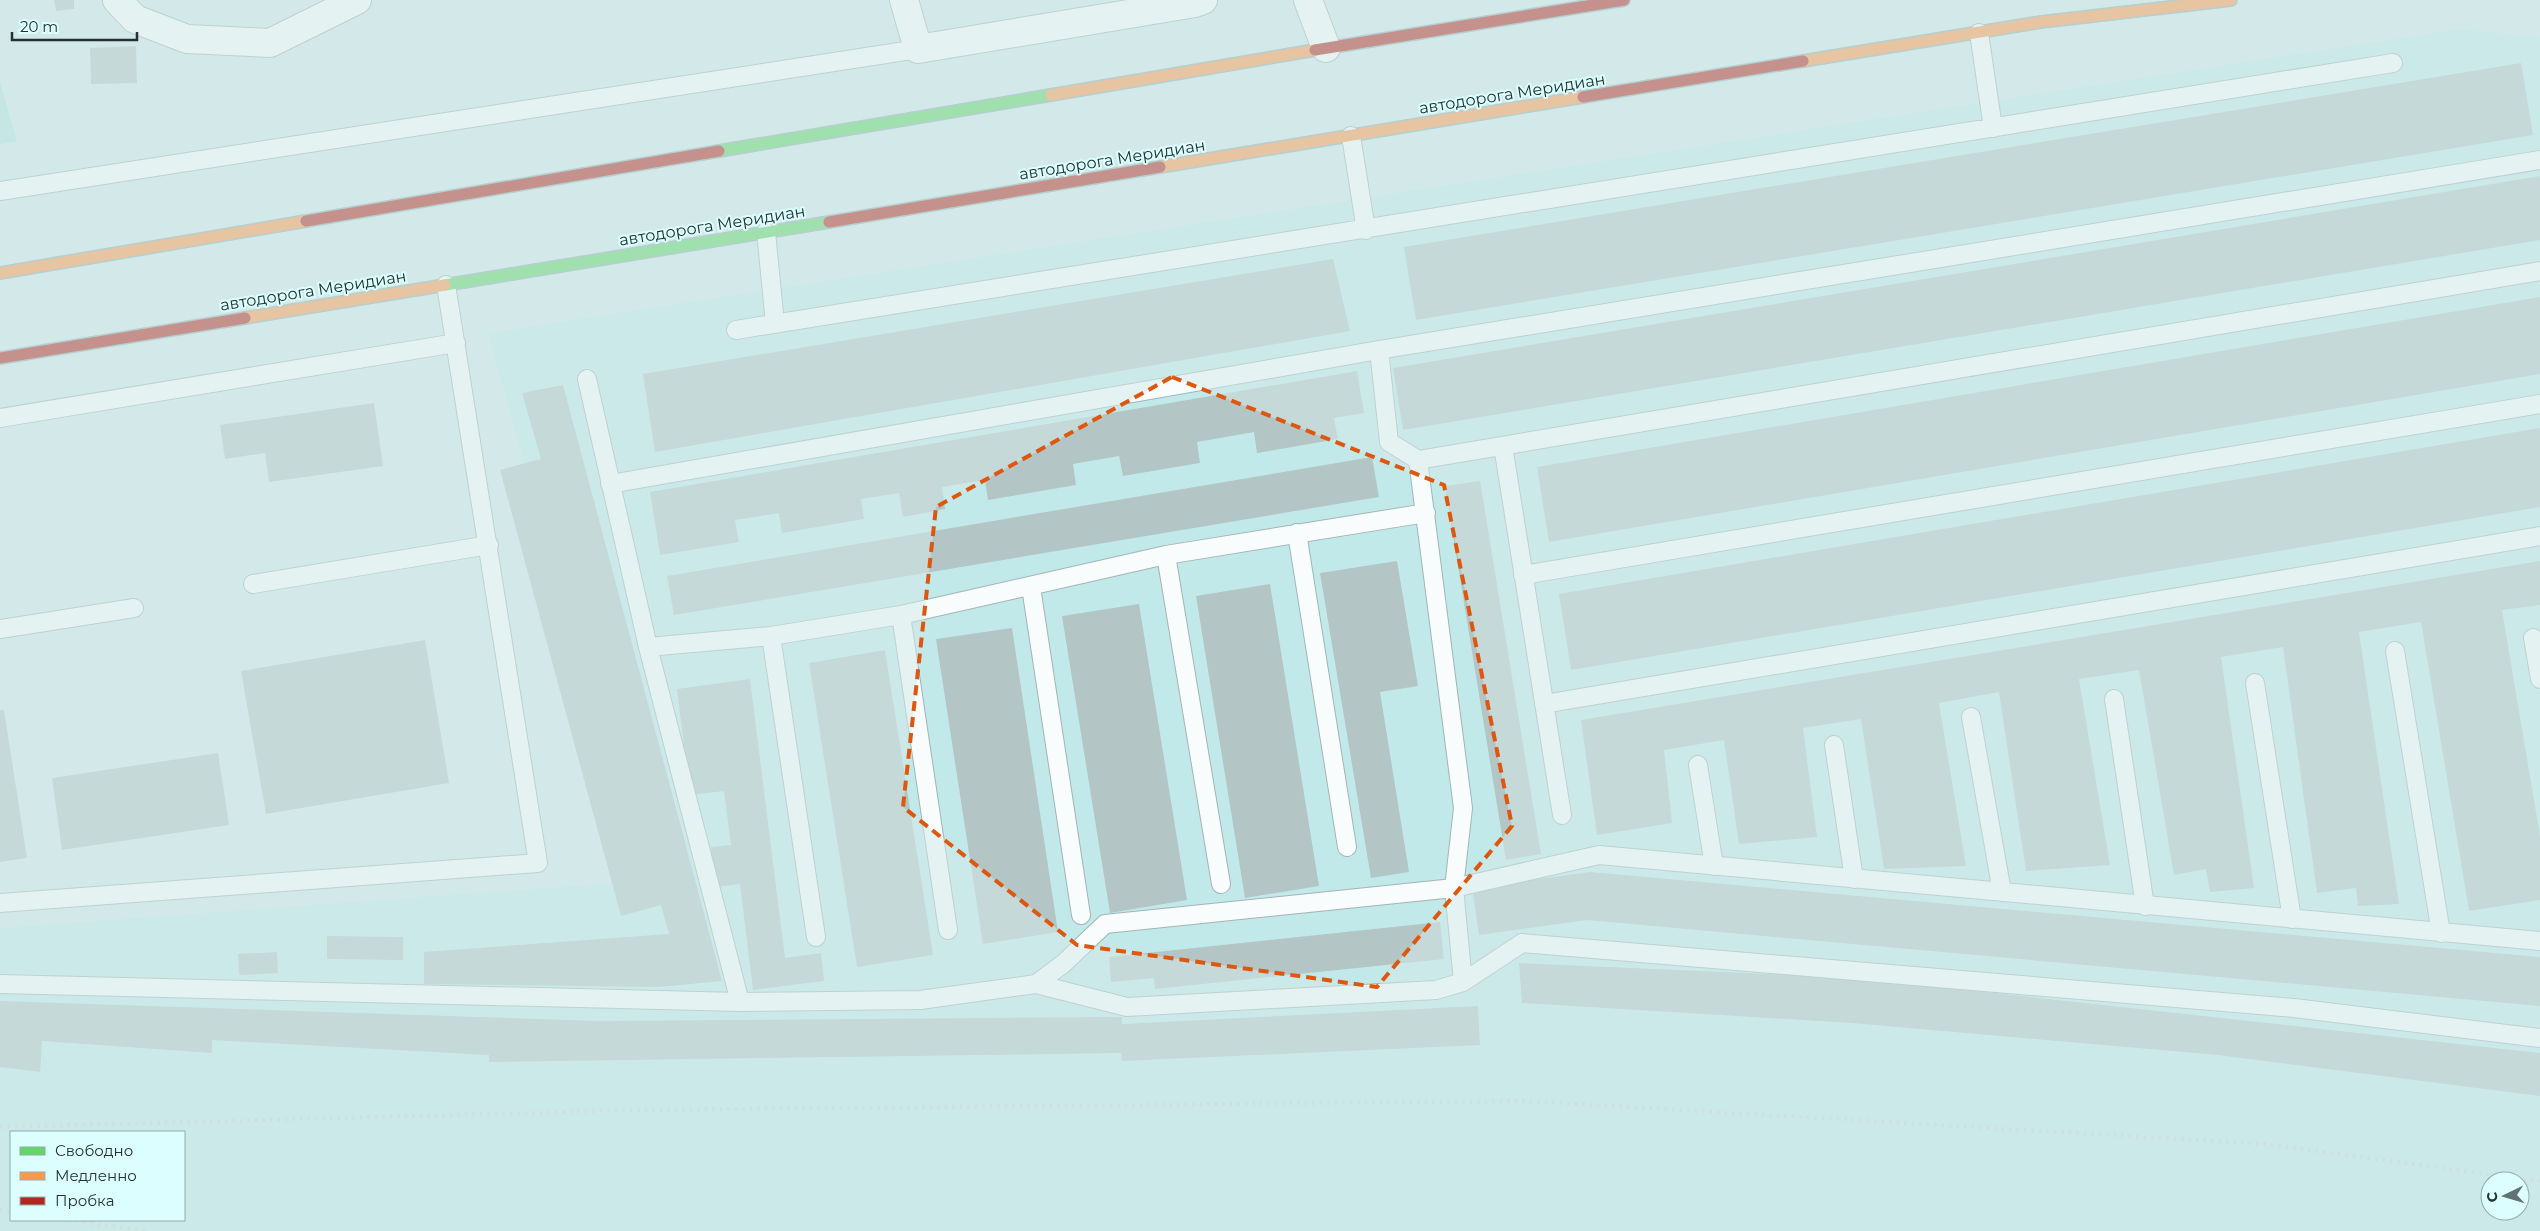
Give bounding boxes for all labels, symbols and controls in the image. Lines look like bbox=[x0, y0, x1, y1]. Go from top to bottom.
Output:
scale bar bbox=[12, 10, 138, 42]
text: 20 m bbox=[20, 17, 58, 36]
street label: автодорога Меридиан bbox=[1418, 69, 1606, 118]
street label: автодорога Меридиан bbox=[1018, 135, 1206, 184]
street label: автодорога Меридиан bbox=[618, 201, 806, 250]
street label: автодорога Меридиан bbox=[219, 266, 407, 315]
legend bbox=[10, 1131, 185, 1221]
text: Свободно bbox=[55, 1141, 133, 1160]
text: Медленно bbox=[55, 1166, 137, 1185]
north arrow bbox=[2480, 1171, 2530, 1221]
text: Пробка bbox=[55, 1191, 114, 1210]
text: С bbox=[2483, 1191, 2501, 1203]

